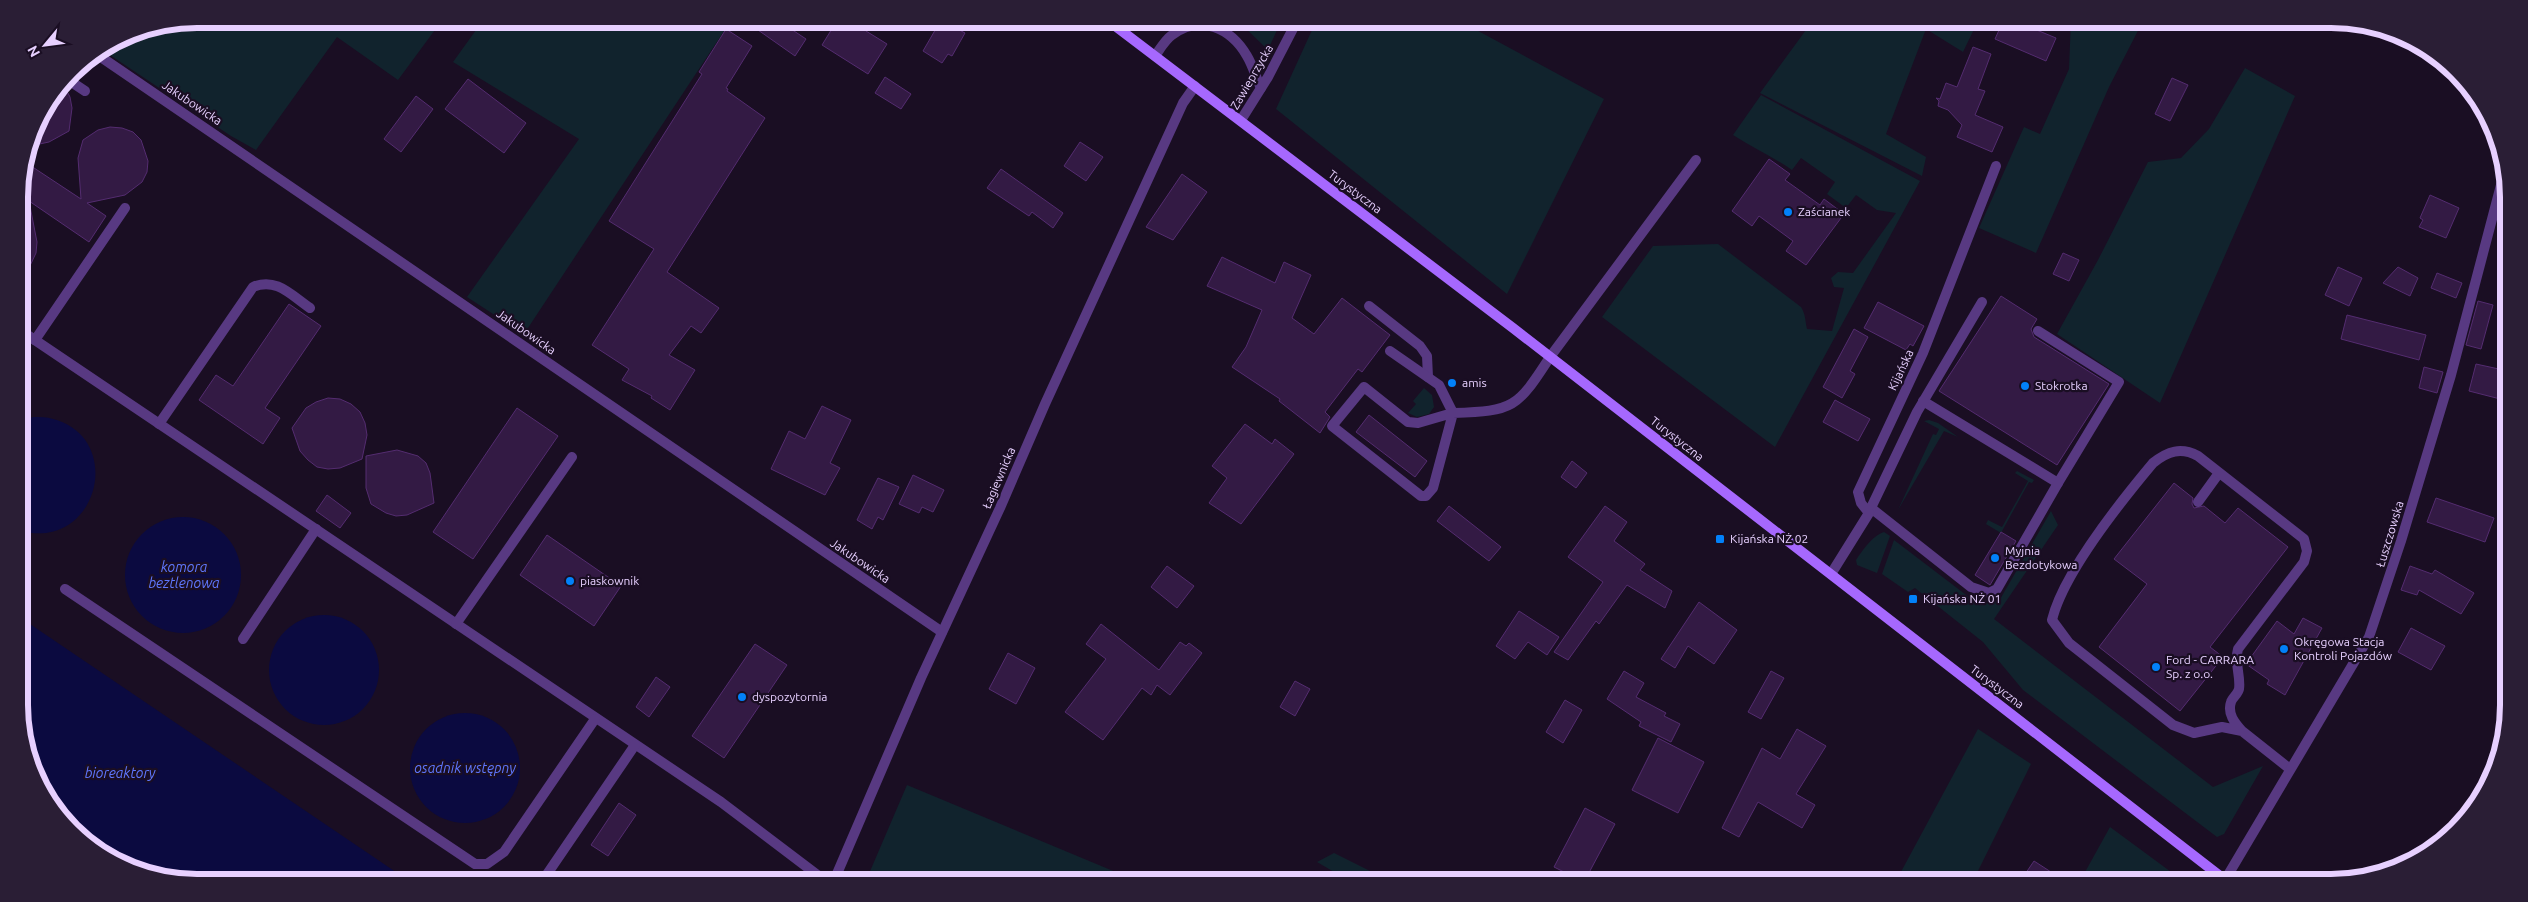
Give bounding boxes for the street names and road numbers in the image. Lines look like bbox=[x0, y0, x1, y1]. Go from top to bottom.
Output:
street label: Zawieprzycka bbox=[1228, 42, 1275, 111]
street label: Jakubowicka bbox=[160, 78, 225, 127]
street label: Turystyczna bbox=[1326, 167, 1385, 216]
street label: Jakubowicka bbox=[494, 306, 558, 357]
street label: Kijańska bbox=[1885, 347, 1916, 392]
street label: Turystyczna bbox=[1648, 414, 1706, 463]
street label: Łagiewnicka bbox=[980, 445, 1017, 511]
street label: Łuszczowska bbox=[2373, 499, 2406, 569]
street label: Jakubowicka bbox=[828, 536, 893, 585]
street label: Turystyczna bbox=[1968, 662, 2027, 711]

